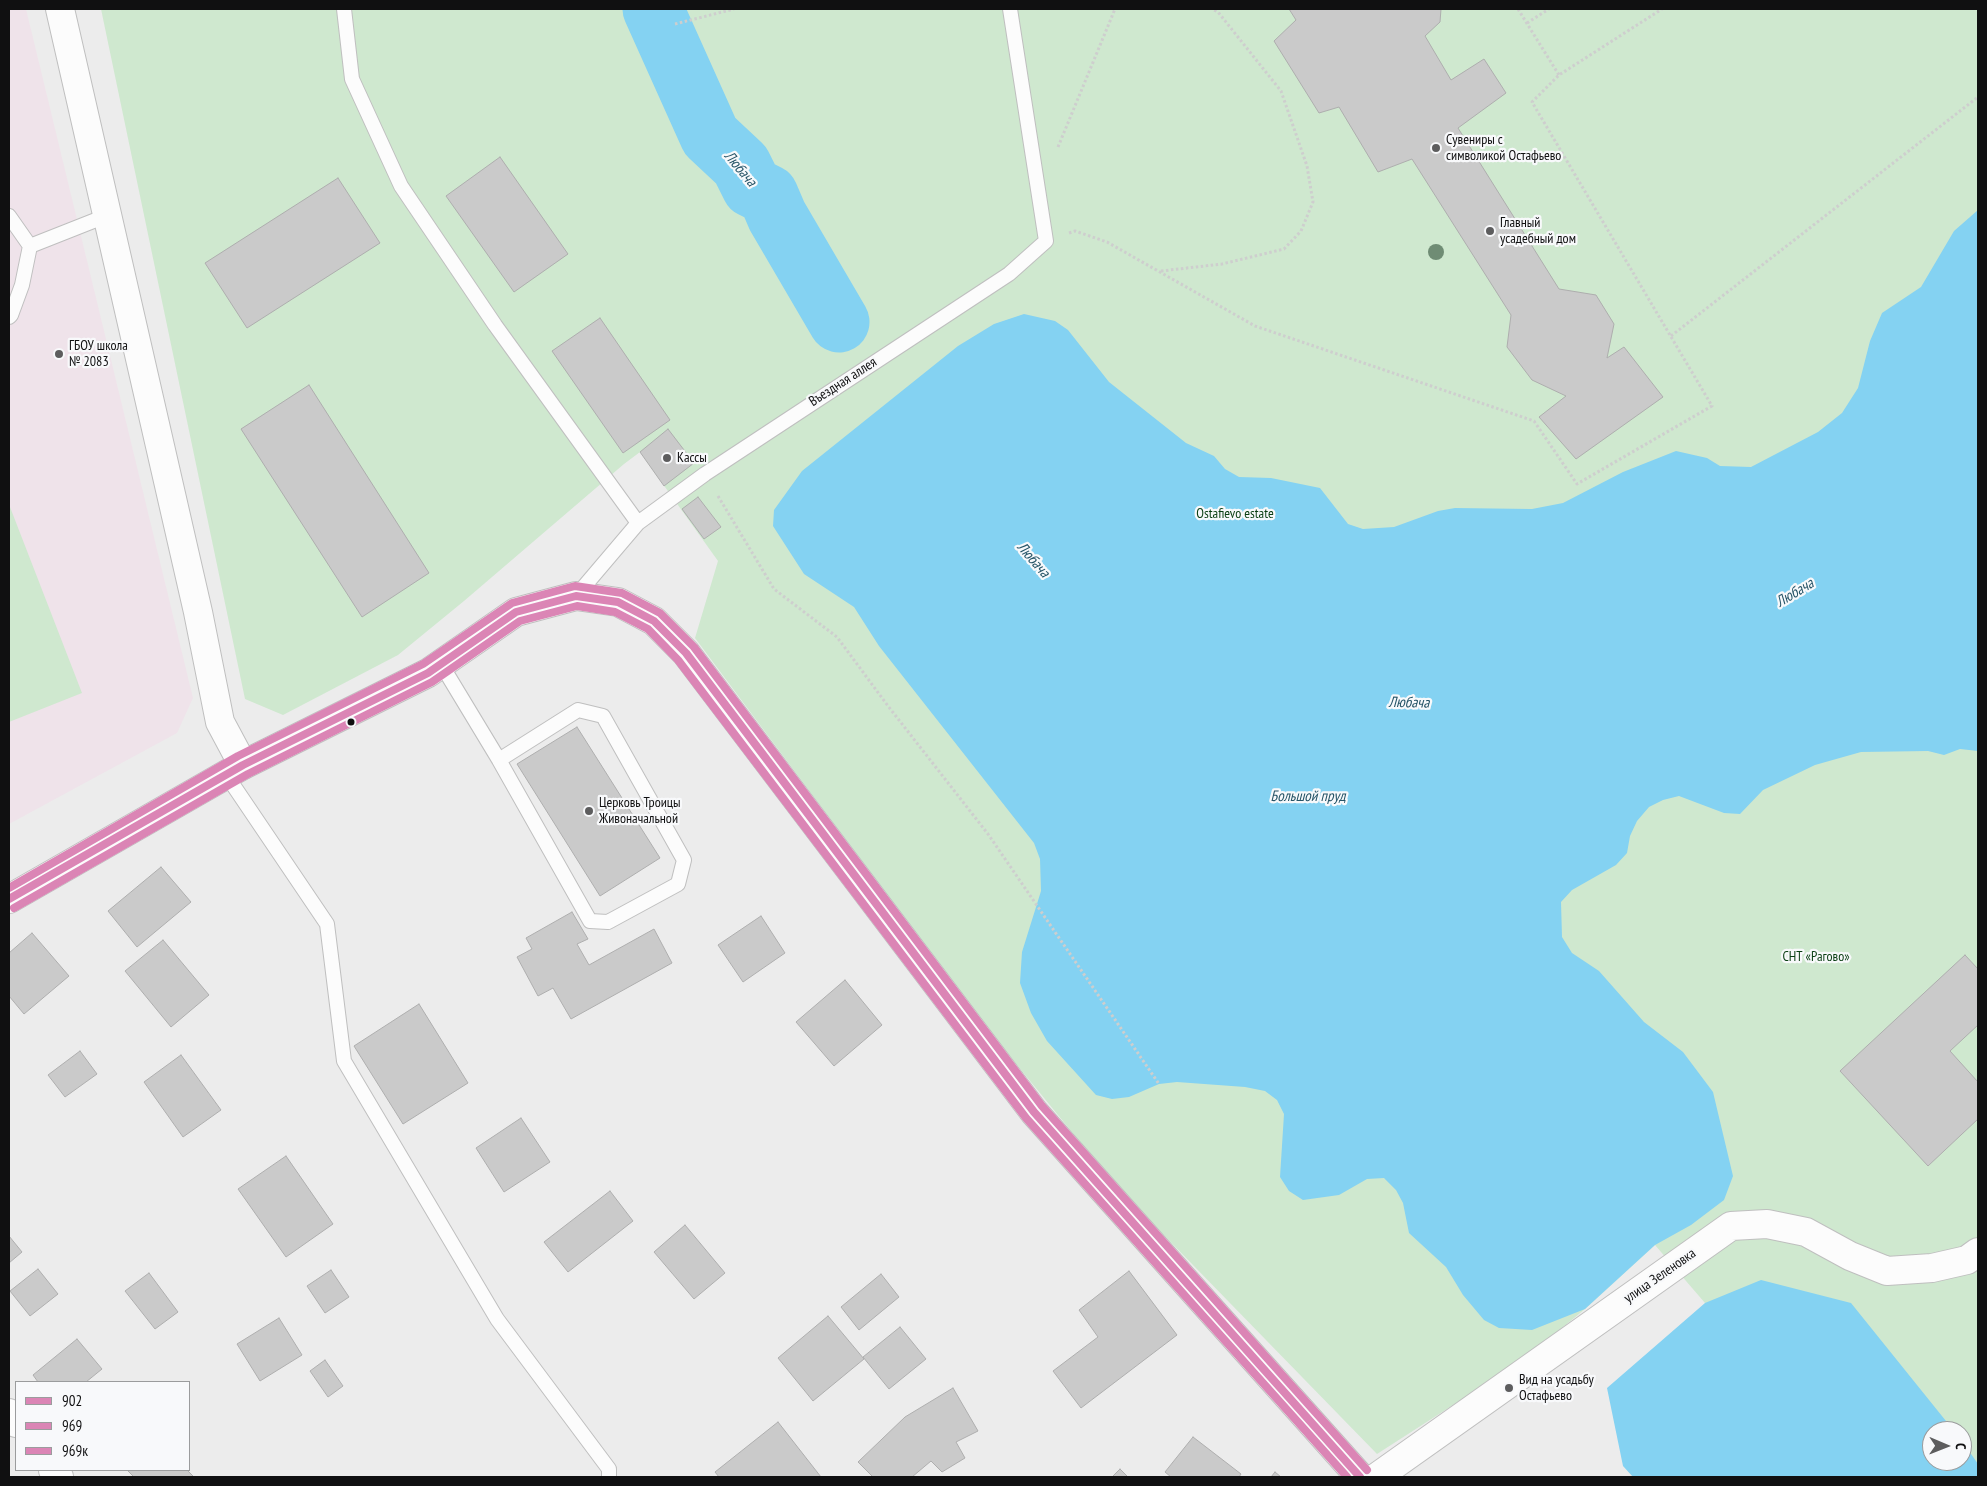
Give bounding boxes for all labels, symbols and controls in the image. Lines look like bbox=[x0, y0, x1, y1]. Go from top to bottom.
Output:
place label: Сувениры с символикой Остафьево bbox=[1446, 132, 1561, 164]
marker: Сувениры с символикой Остафьево bbox=[1430, 142, 1442, 154]
water label: Любача bbox=[720, 148, 760, 190]
place label: Главный усадебный дом bbox=[1500, 215, 1576, 248]
marker: Главный усадебный дом bbox=[1484, 225, 1496, 237]
place label: ГБОУ школа № 2083 bbox=[69, 338, 128, 371]
marker: ГБОУ школа № 2083 bbox=[53, 348, 65, 360]
street label: Въездная аллея bbox=[806, 354, 880, 410]
place label: Кассы bbox=[677, 450, 707, 466]
marker: Кассы bbox=[661, 452, 673, 464]
park label: Ostafievo estate bbox=[1196, 506, 1274, 522]
water label: Любача bbox=[1013, 539, 1053, 581]
water label: Любача bbox=[1773, 575, 1817, 611]
water label: Любача bbox=[1389, 694, 1429, 712]
unlabelled marker bbox=[346, 717, 356, 727]
water label: Большой пруд bbox=[1271, 788, 1345, 806]
place label: Церковь Троицы Живоначальной bbox=[599, 795, 681, 828]
marker: Церковь Троицы Живоначальной bbox=[583, 805, 595, 817]
park label: СНТ «Рагово» bbox=[1782, 949, 1850, 965]
street label: улица Зеленовка bbox=[1621, 1245, 1699, 1307]
place label: Вид на усадьбу Остафьево bbox=[1519, 1372, 1594, 1404]
legend bbox=[15, 1381, 190, 1471]
marker: Вид на усадьбу Остафьево bbox=[1503, 1382, 1515, 1394]
text: 902 bbox=[62, 1391, 82, 1410]
text: 969 bbox=[62, 1416, 82, 1435]
north arrow bbox=[1922, 1421, 1972, 1471]
text: 969к bbox=[62, 1441, 88, 1460]
text: С bbox=[1952, 1443, 1970, 1450]

